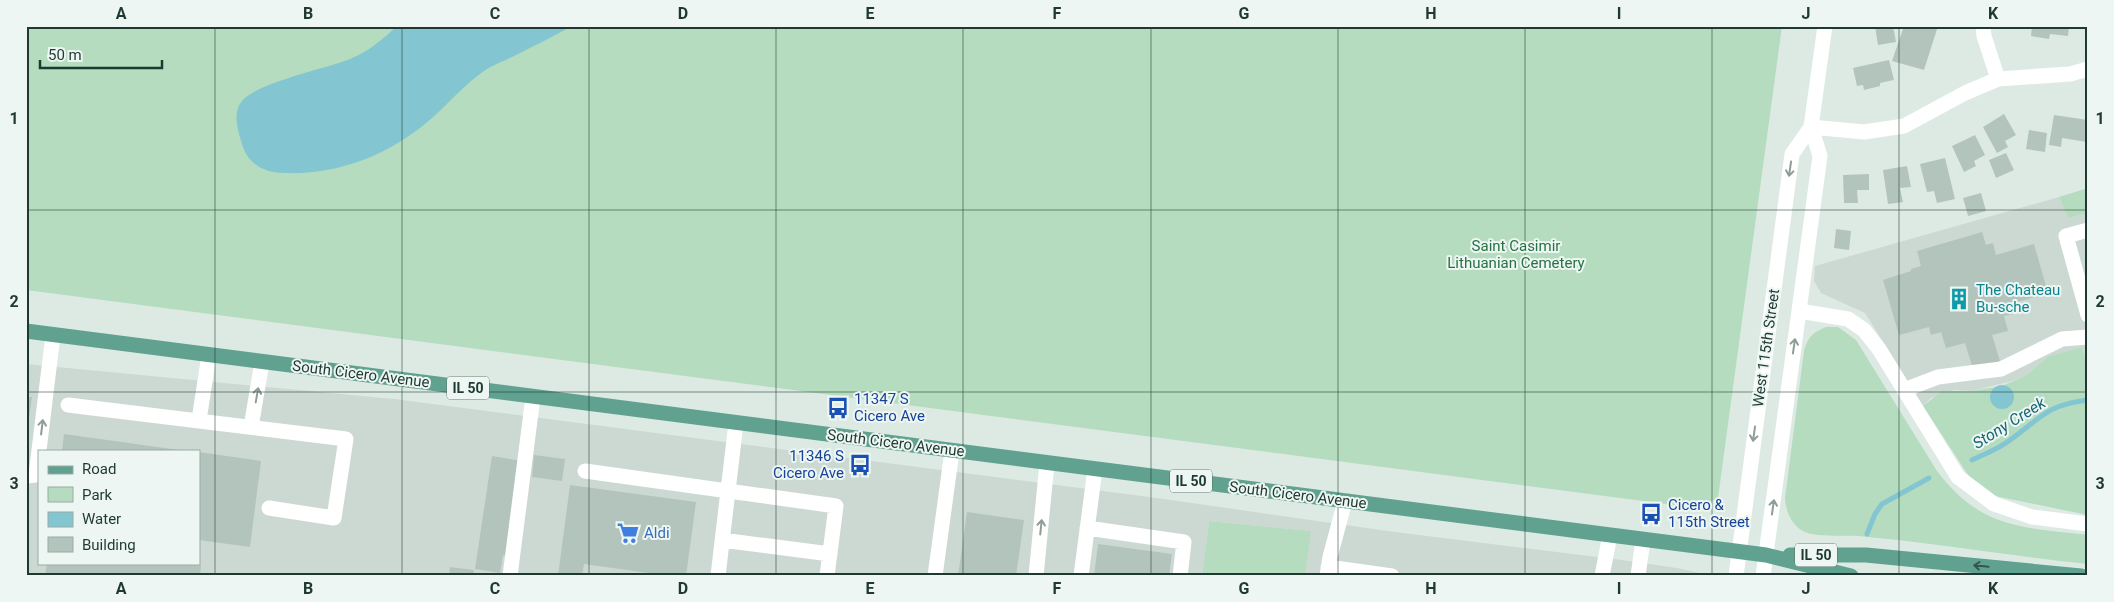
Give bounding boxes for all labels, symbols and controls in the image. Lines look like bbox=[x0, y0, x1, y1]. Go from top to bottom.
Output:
text: A bbox=[116, 4, 127, 23]
text: B bbox=[303, 4, 313, 23]
text: C bbox=[490, 4, 500, 23]
text: D bbox=[678, 4, 688, 23]
text: E bbox=[866, 4, 875, 23]
text: F bbox=[1053, 4, 1062, 23]
text: G bbox=[1239, 4, 1250, 23]
text: H bbox=[1425, 4, 1437, 23]
text: I bbox=[1617, 4, 1621, 23]
text: J bbox=[1802, 4, 1810, 23]
text: K bbox=[1988, 4, 1999, 23]
scale bar bbox=[40, 38, 162, 70]
text: 50 m bbox=[48, 46, 82, 64]
text: 1 bbox=[9, 109, 19, 128]
text: 1 bbox=[2095, 109, 2105, 128]
one-way arrow bbox=[1785, 161, 1795, 177]
park label: Saint Casimir Lithuanian Cemetery bbox=[1447, 237, 1585, 272]
place label: The Chateau Bu-sche bbox=[1976, 281, 2060, 316]
building icon: The Chateau Bu-sche bbox=[1946, 286, 1972, 312]
street label: West 115th Street bbox=[1749, 288, 1783, 408]
text: 2 bbox=[9, 292, 19, 311]
text: 2 bbox=[2095, 292, 2105, 311]
one-way arrow bbox=[1790, 338, 1800, 354]
street label: South Cicero Avenue bbox=[291, 357, 431, 391]
road number: IL 50 bbox=[447, 376, 489, 399]
one-way arrow bbox=[252, 387, 262, 403]
place label: 11347 S Cicero Ave bbox=[854, 390, 925, 425]
water label: Stony Creek bbox=[1969, 393, 2050, 453]
bus stop icon: 11347 S Cicero Ave bbox=[825, 395, 851, 421]
one-way arrow bbox=[37, 419, 47, 435]
street label: South Cicero Avenue bbox=[826, 426, 966, 460]
one-way arrow bbox=[1749, 426, 1759, 442]
place label: 11346 S Cicero Ave bbox=[773, 447, 844, 482]
legend bbox=[38, 450, 200, 564]
bus stop icon: 11346 S Cicero Ave bbox=[847, 452, 873, 478]
text: Road bbox=[82, 460, 116, 478]
road number: IL 50 bbox=[1170, 470, 1212, 492]
text: 3 bbox=[9, 474, 19, 493]
text: 3 bbox=[2095, 474, 2105, 493]
street label: South Cicero Avenue bbox=[1228, 478, 1368, 512]
text: Park bbox=[82, 486, 113, 504]
place label: Cicero & 115th Street bbox=[1668, 496, 1750, 531]
one-way arrow bbox=[1768, 499, 1778, 515]
bus stop icon: Cicero & 115th Street bbox=[1638, 501, 1664, 527]
text: Water bbox=[82, 510, 121, 528]
supermarket icon: Aldi bbox=[615, 520, 641, 546]
one-way arrow bbox=[1036, 520, 1046, 536]
place label: Aldi bbox=[644, 524, 670, 542]
text: Building bbox=[82, 536, 136, 554]
road number: IL 50 bbox=[1795, 544, 1837, 566]
one-way arrow bbox=[1973, 561, 1989, 571]
text: A bbox=[116, 579, 127, 598]
text: B bbox=[303, 579, 313, 598]
text: C bbox=[490, 579, 500, 598]
text: D bbox=[678, 579, 688, 598]
text: E bbox=[866, 579, 875, 598]
text: F bbox=[1053, 579, 1062, 598]
text: G bbox=[1239, 579, 1250, 598]
text: H bbox=[1425, 579, 1437, 598]
text: I bbox=[1617, 579, 1621, 598]
text: J bbox=[1802, 579, 1810, 598]
text: K bbox=[1988, 579, 1999, 598]

